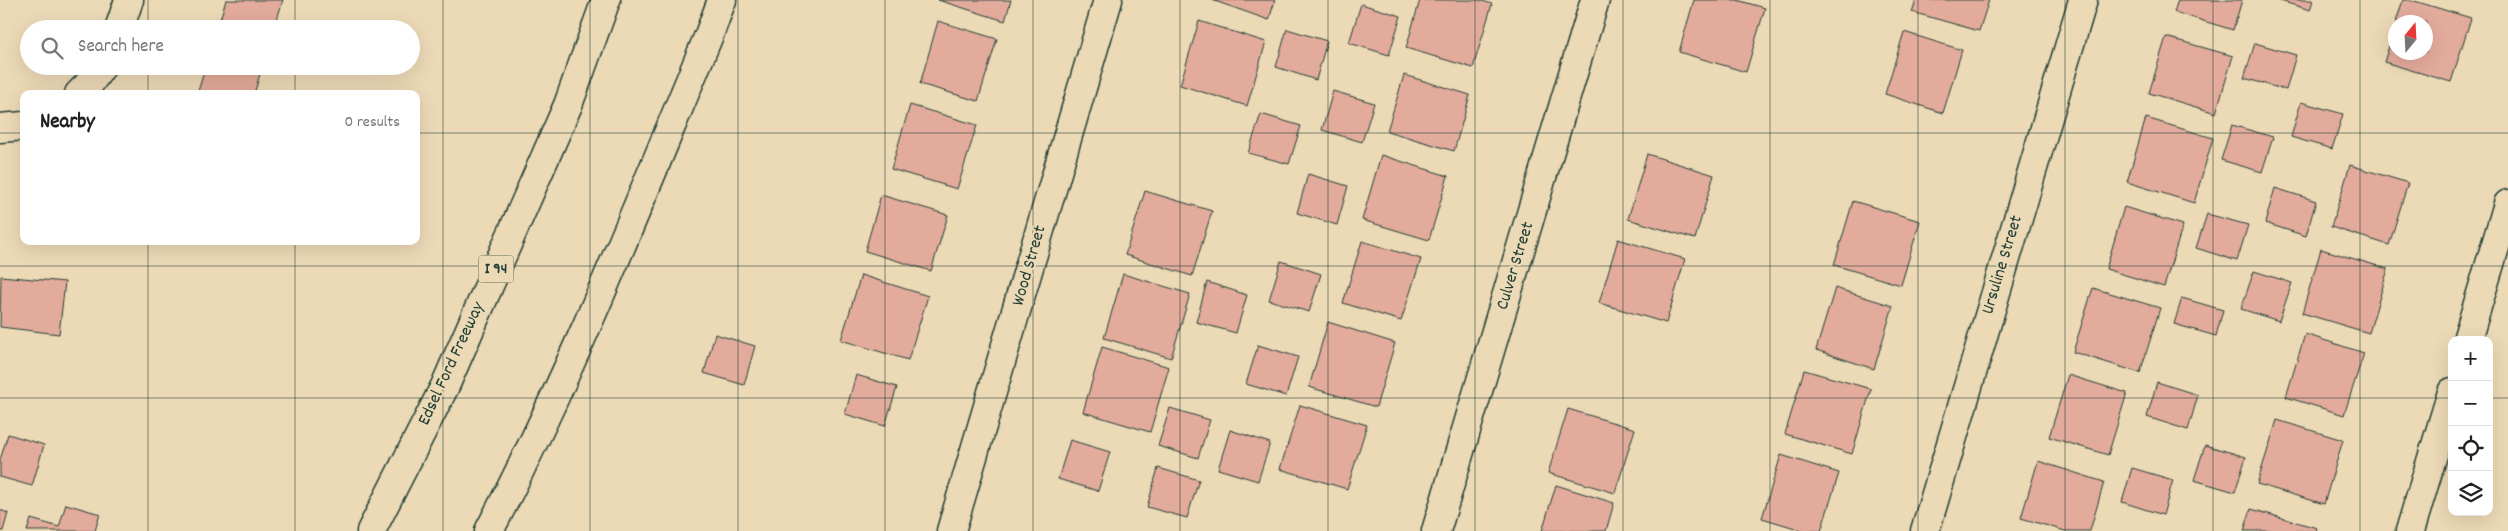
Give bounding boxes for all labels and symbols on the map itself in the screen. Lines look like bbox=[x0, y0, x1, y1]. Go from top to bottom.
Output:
north arrow bbox=[2388, 15, 2433, 60]
street label: Ursuline Street bbox=[1976, 212, 2030, 318]
street label: Culver Street bbox=[1491, 219, 1541, 313]
street label: Wood Street bbox=[1007, 222, 1054, 309]
road number: I 94 bbox=[478, 255, 514, 282]
street label: Edsel Ford Freeway bbox=[412, 298, 492, 430]

